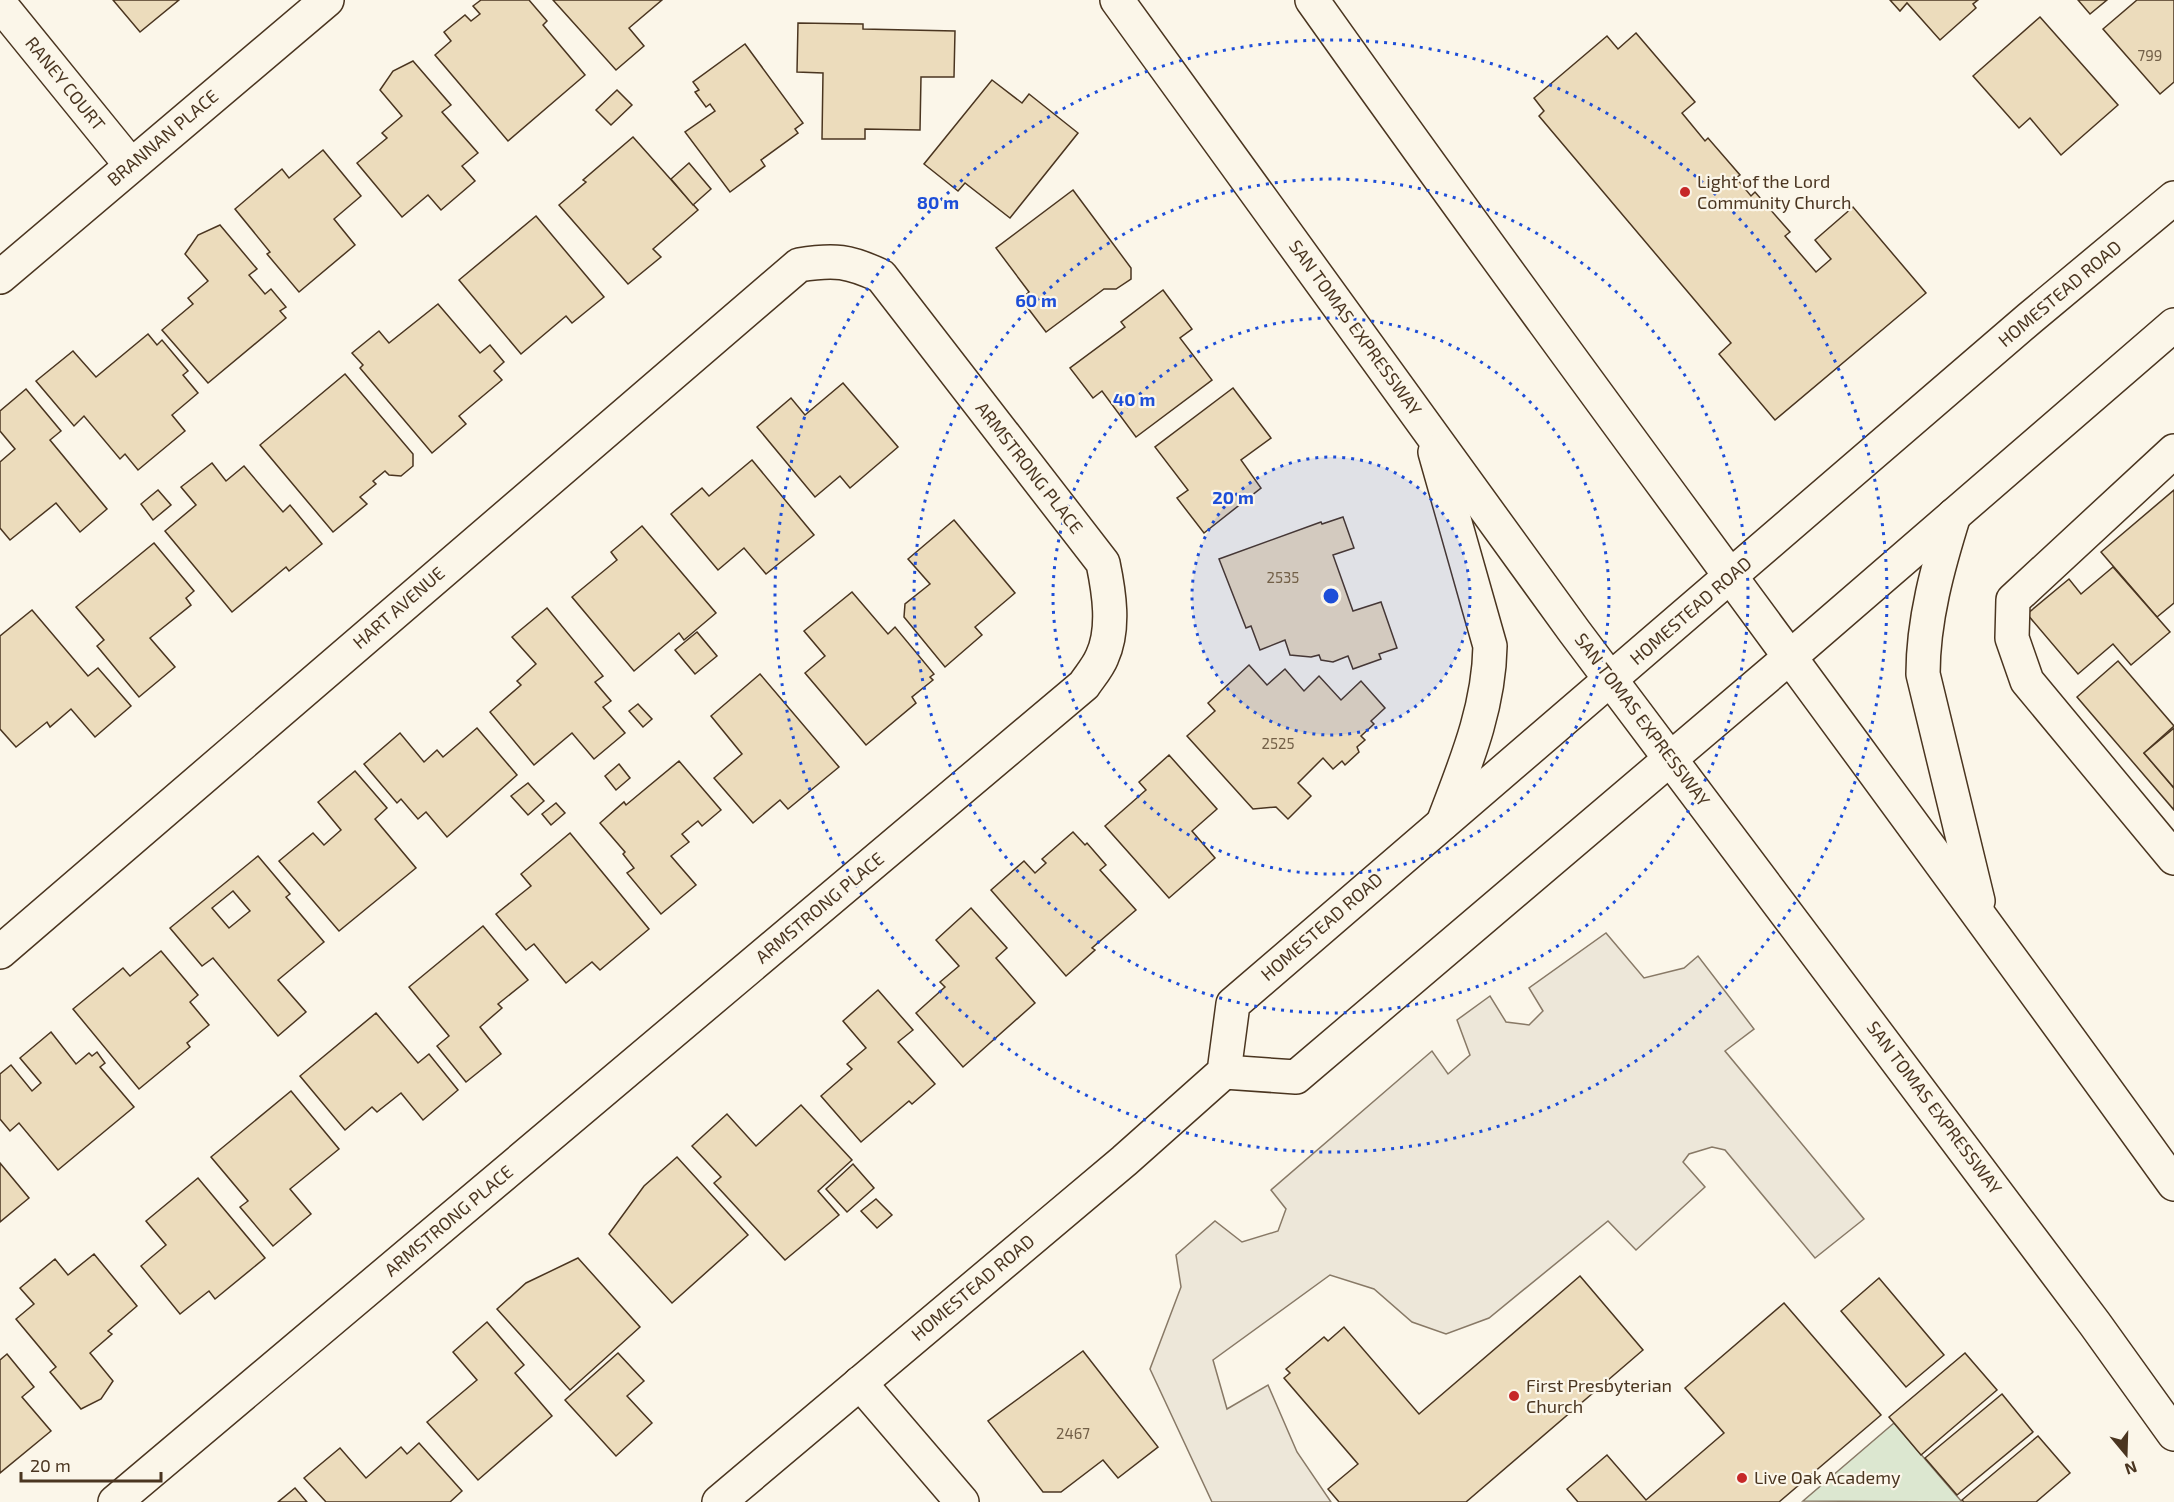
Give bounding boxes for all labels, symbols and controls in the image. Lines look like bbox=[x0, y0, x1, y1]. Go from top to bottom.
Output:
street label: RANEY COURT bbox=[21, 32, 111, 135]
house number: 799 bbox=[2138, 46, 2162, 64]
street label: BRANNAN PLACE bbox=[102, 84, 222, 190]
place label: Light of the Lord Community Church bbox=[1697, 170, 1851, 213]
marker: Light of the Lord Community Church bbox=[1678, 185, 1692, 199]
text: 80 m bbox=[917, 191, 959, 213]
street label: HOMESTEAD ROAD bbox=[1993, 235, 2125, 351]
street label: SAN TOMAS EXPRESSWAY bbox=[1285, 236, 1427, 420]
text: 60 m bbox=[1015, 289, 1057, 311]
text: 40 m bbox=[1113, 388, 1155, 410]
street label: ARMSTRONG PLACE bbox=[972, 397, 1088, 538]
text: 20 m bbox=[1212, 486, 1254, 508]
street label: HOMESTEAD ROAD bbox=[1625, 551, 1756, 669]
street label: HART AVENUE bbox=[348, 561, 449, 653]
house number: 2535 bbox=[1267, 568, 1299, 586]
centre of rings bbox=[1321, 586, 1341, 606]
street label: SAN TOMAS EXPRESSWAY bbox=[1570, 628, 1716, 811]
house number: 2525 bbox=[1262, 734, 1294, 752]
street label: ARMSTRONG PLACE bbox=[751, 847, 888, 967]
street label: HOMESTEAD ROAD bbox=[1256, 867, 1387, 985]
street label: SAN TOMAS EXPRESSWAY bbox=[1862, 1016, 2008, 1199]
street label: ARMSTRONG PLACE bbox=[380, 1160, 517, 1280]
street label: HOMESTEAD ROAD bbox=[906, 1229, 1038, 1345]
place label: First Presbyterian Church bbox=[1526, 1374, 1672, 1417]
marker: First Presbyterian Church bbox=[1507, 1389, 1521, 1403]
house number: 2467 bbox=[1056, 1424, 1090, 1442]
north arrow bbox=[2096, 1424, 2156, 1484]
scale bar bbox=[21, 1445, 160, 1483]
text: 20 m bbox=[30, 1454, 71, 1476]
text: N bbox=[2122, 1458, 2140, 1480]
place label: Live Oak Academy bbox=[1754, 1466, 1901, 1488]
marker: Live Oak Academy bbox=[1735, 1471, 1749, 1485]

